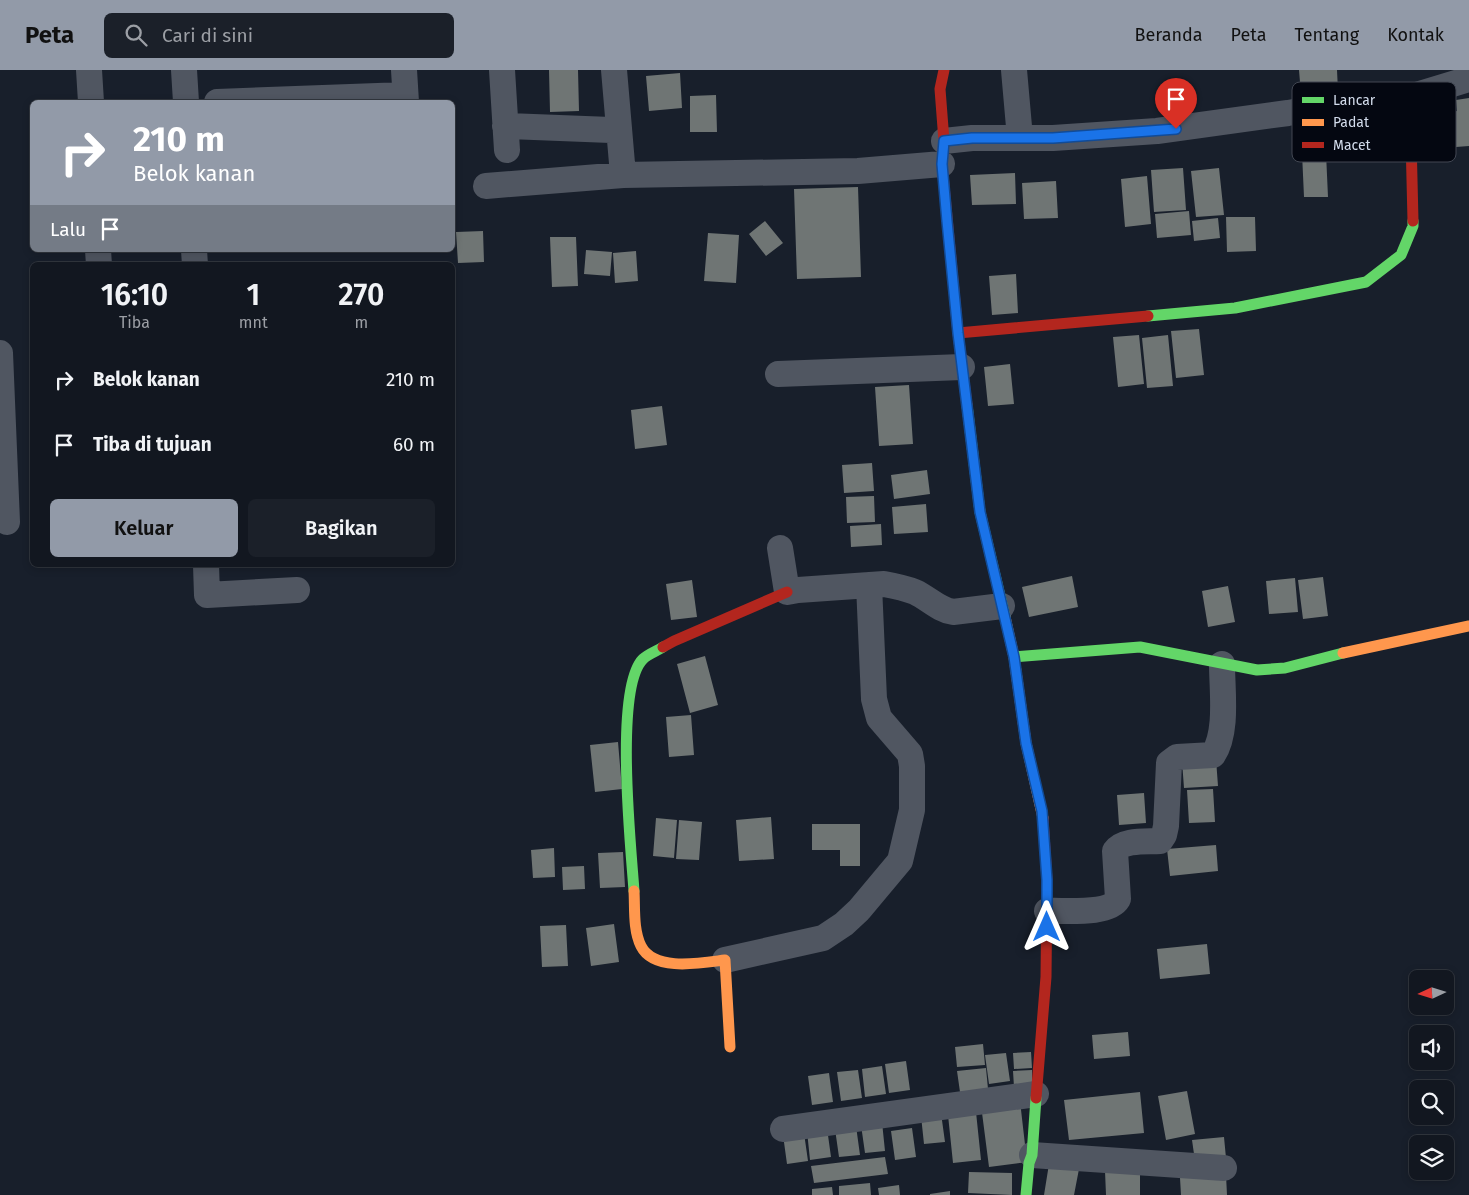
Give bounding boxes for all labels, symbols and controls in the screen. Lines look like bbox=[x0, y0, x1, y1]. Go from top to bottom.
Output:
search box bbox=[104, 13, 454, 58]
text: Peta bbox=[25, 21, 74, 49]
icon: search bbox=[122, 21, 150, 49]
text: Cari di sini bbox=[162, 24, 253, 47]
text: Beranda bbox=[1135, 24, 1203, 46]
text: Peta bbox=[1231, 24, 1266, 46]
text: Tentang bbox=[1294, 24, 1359, 46]
text: Kontak bbox=[1387, 24, 1444, 46]
pin bbox=[1155, 78, 1197, 129]
legend bbox=[1292, 82, 1456, 162]
icon: arrive bbox=[1162, 85, 1190, 113]
text: Lancar bbox=[1333, 92, 1376, 109]
text: Padat bbox=[1333, 114, 1370, 131]
text: 210 m bbox=[133, 118, 225, 160]
icon: right bbox=[50, 120, 115, 185]
text: Macet bbox=[1333, 137, 1372, 154]
text: Belok kanan bbox=[133, 160, 255, 187]
icon: arrive bbox=[96, 215, 124, 243]
text: Lalu bbox=[50, 218, 86, 241]
text: 16:10 bbox=[101, 277, 168, 313]
text: 1 bbox=[246, 277, 260, 313]
text: 270 bbox=[338, 277, 384, 313]
text: Tiba bbox=[119, 313, 150, 332]
text: mnt bbox=[239, 313, 268, 332]
text: m bbox=[354, 313, 368, 332]
icon: right bbox=[50, 366, 78, 394]
text: Belok kanan bbox=[93, 368, 200, 391]
text: 210 m bbox=[386, 368, 435, 391]
icon: arrive bbox=[50, 431, 78, 459]
text: Tiba di tujuan bbox=[93, 433, 212, 456]
text: 60 m bbox=[393, 433, 435, 456]
button: Keluar bbox=[50, 499, 238, 557]
button: Bagikan bbox=[248, 499, 435, 557]
position arrow bbox=[1020, 900, 1072, 952]
north arrow bbox=[1409, 970, 1454, 1015]
map controls bbox=[1409, 970, 1454, 1180]
button: sound bbox=[1409, 1025, 1454, 1070]
button: search bbox=[1409, 1080, 1454, 1125]
button: layers bbox=[1409, 1135, 1454, 1180]

